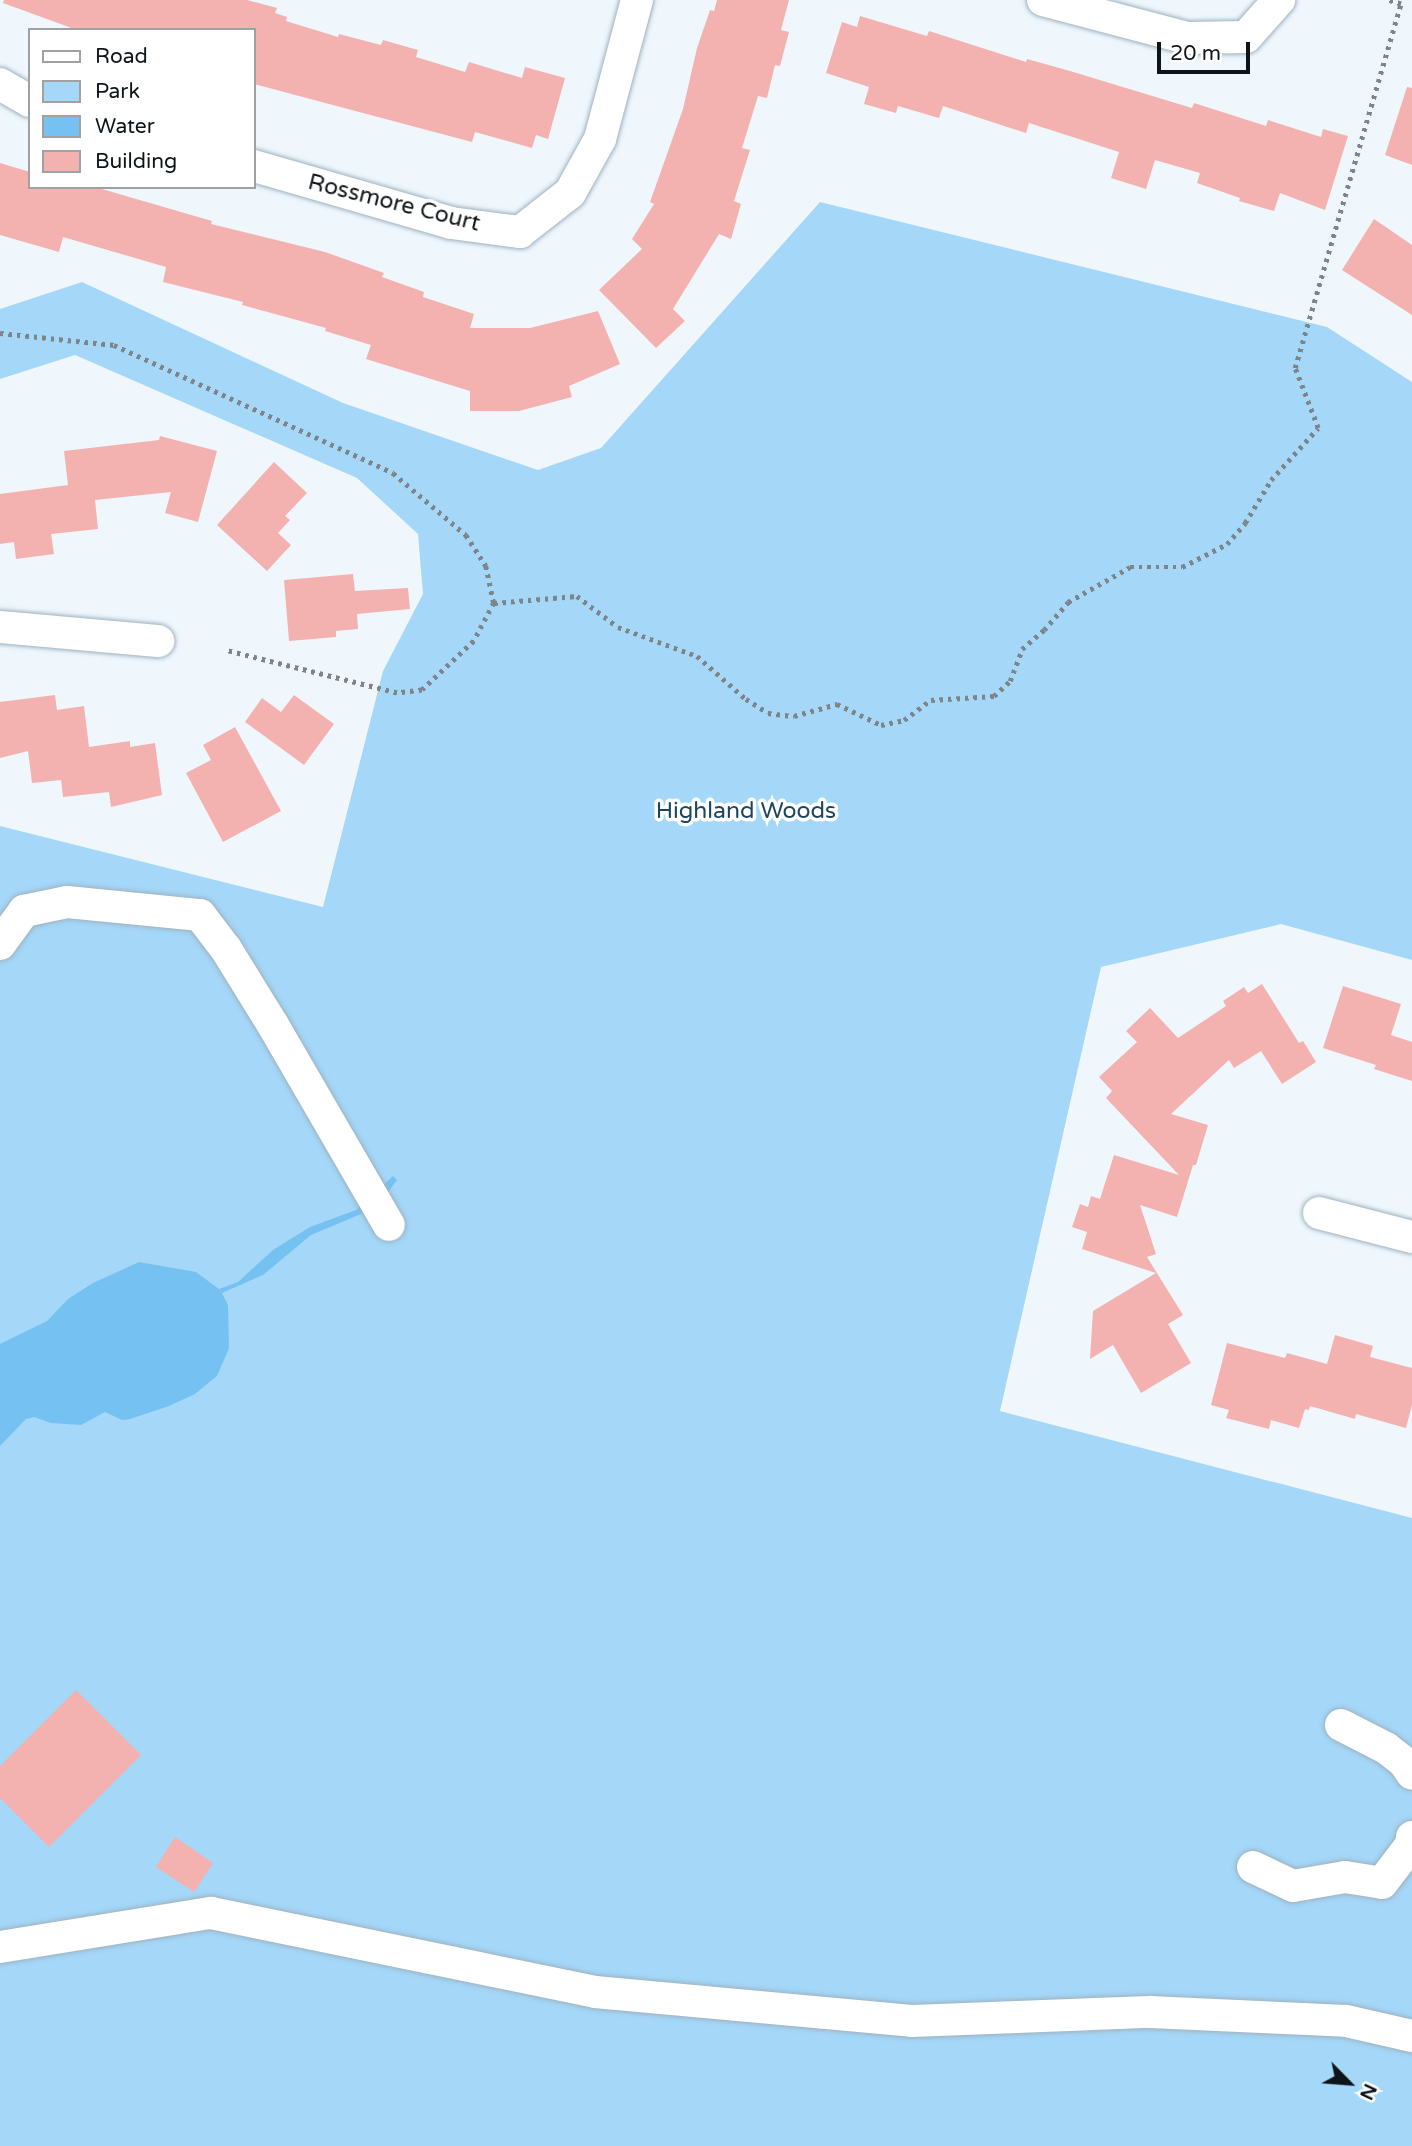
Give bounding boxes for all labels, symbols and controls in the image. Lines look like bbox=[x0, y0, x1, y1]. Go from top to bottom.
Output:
legend bbox=[28, 28, 256, 189]
scale bar bbox=[1160, 28, 1253, 72]
text: 20 m bbox=[1170, 41, 1221, 66]
text: Road bbox=[95, 44, 148, 69]
text: Park bbox=[95, 79, 140, 104]
text: Water bbox=[95, 114, 155, 139]
text: Building bbox=[95, 149, 177, 174]
street label: Rossmore Court bbox=[305, 168, 483, 238]
park label: Highland Woods bbox=[656, 797, 836, 825]
north arrow bbox=[1314, 2048, 1384, 2118]
text: N bbox=[1355, 2080, 1381, 2103]

